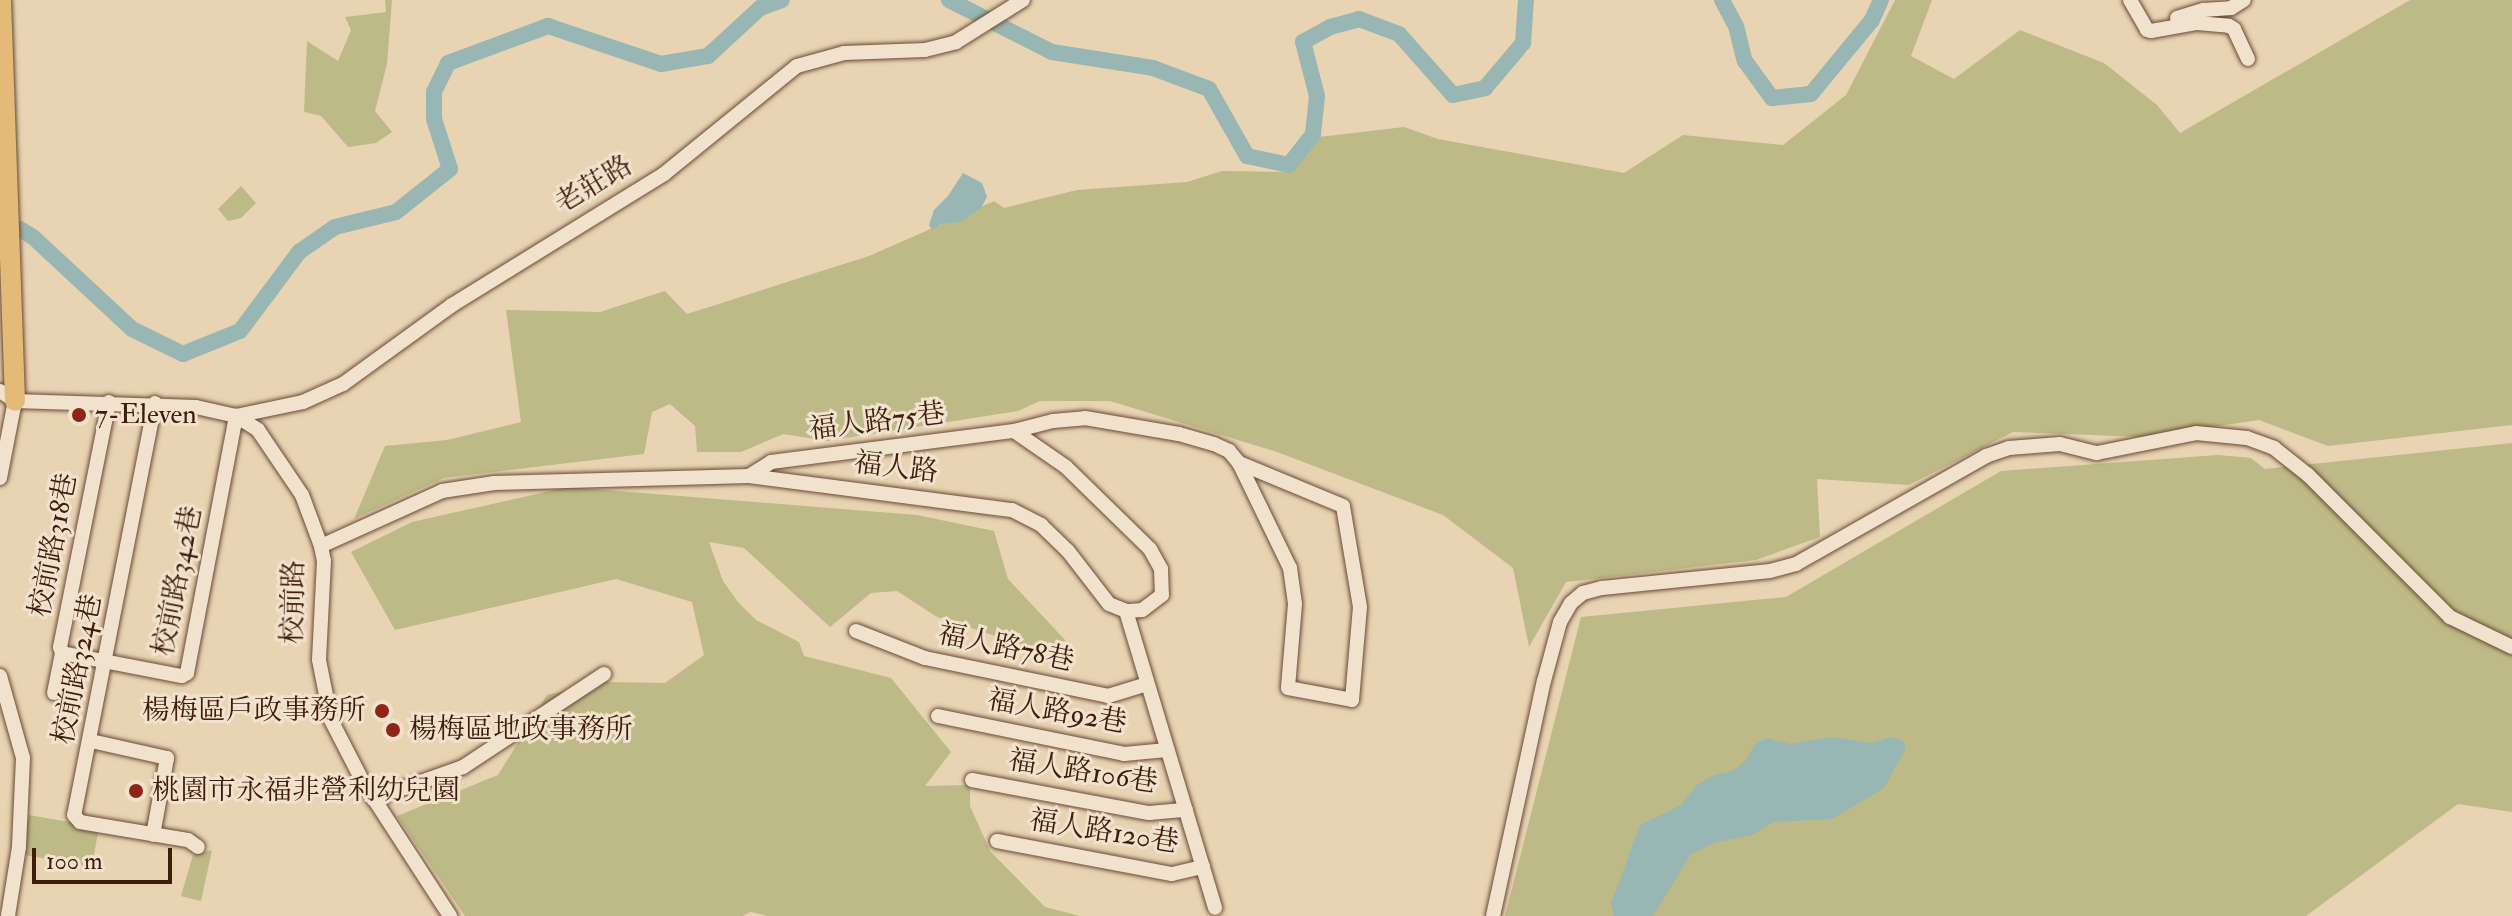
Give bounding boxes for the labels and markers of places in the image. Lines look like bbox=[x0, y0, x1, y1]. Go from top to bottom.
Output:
place label: 7-Eleven bbox=[95, 398, 197, 432]
marker: 7-Eleven bbox=[70, 406, 88, 424]
place label: 楊梅區戶政事務所 bbox=[142, 694, 366, 728]
marker: 楊梅區戶政事務所 bbox=[373, 702, 391, 720]
place label: 楊梅區地政事務所 bbox=[409, 713, 633, 747]
marker: 楊梅區地政事務所 bbox=[384, 721, 402, 739]
place label: 桃園市永福非營利幼兒園 bbox=[152, 774, 460, 808]
marker: 桃園市永福非營利幼兒園 bbox=[127, 782, 145, 800]

